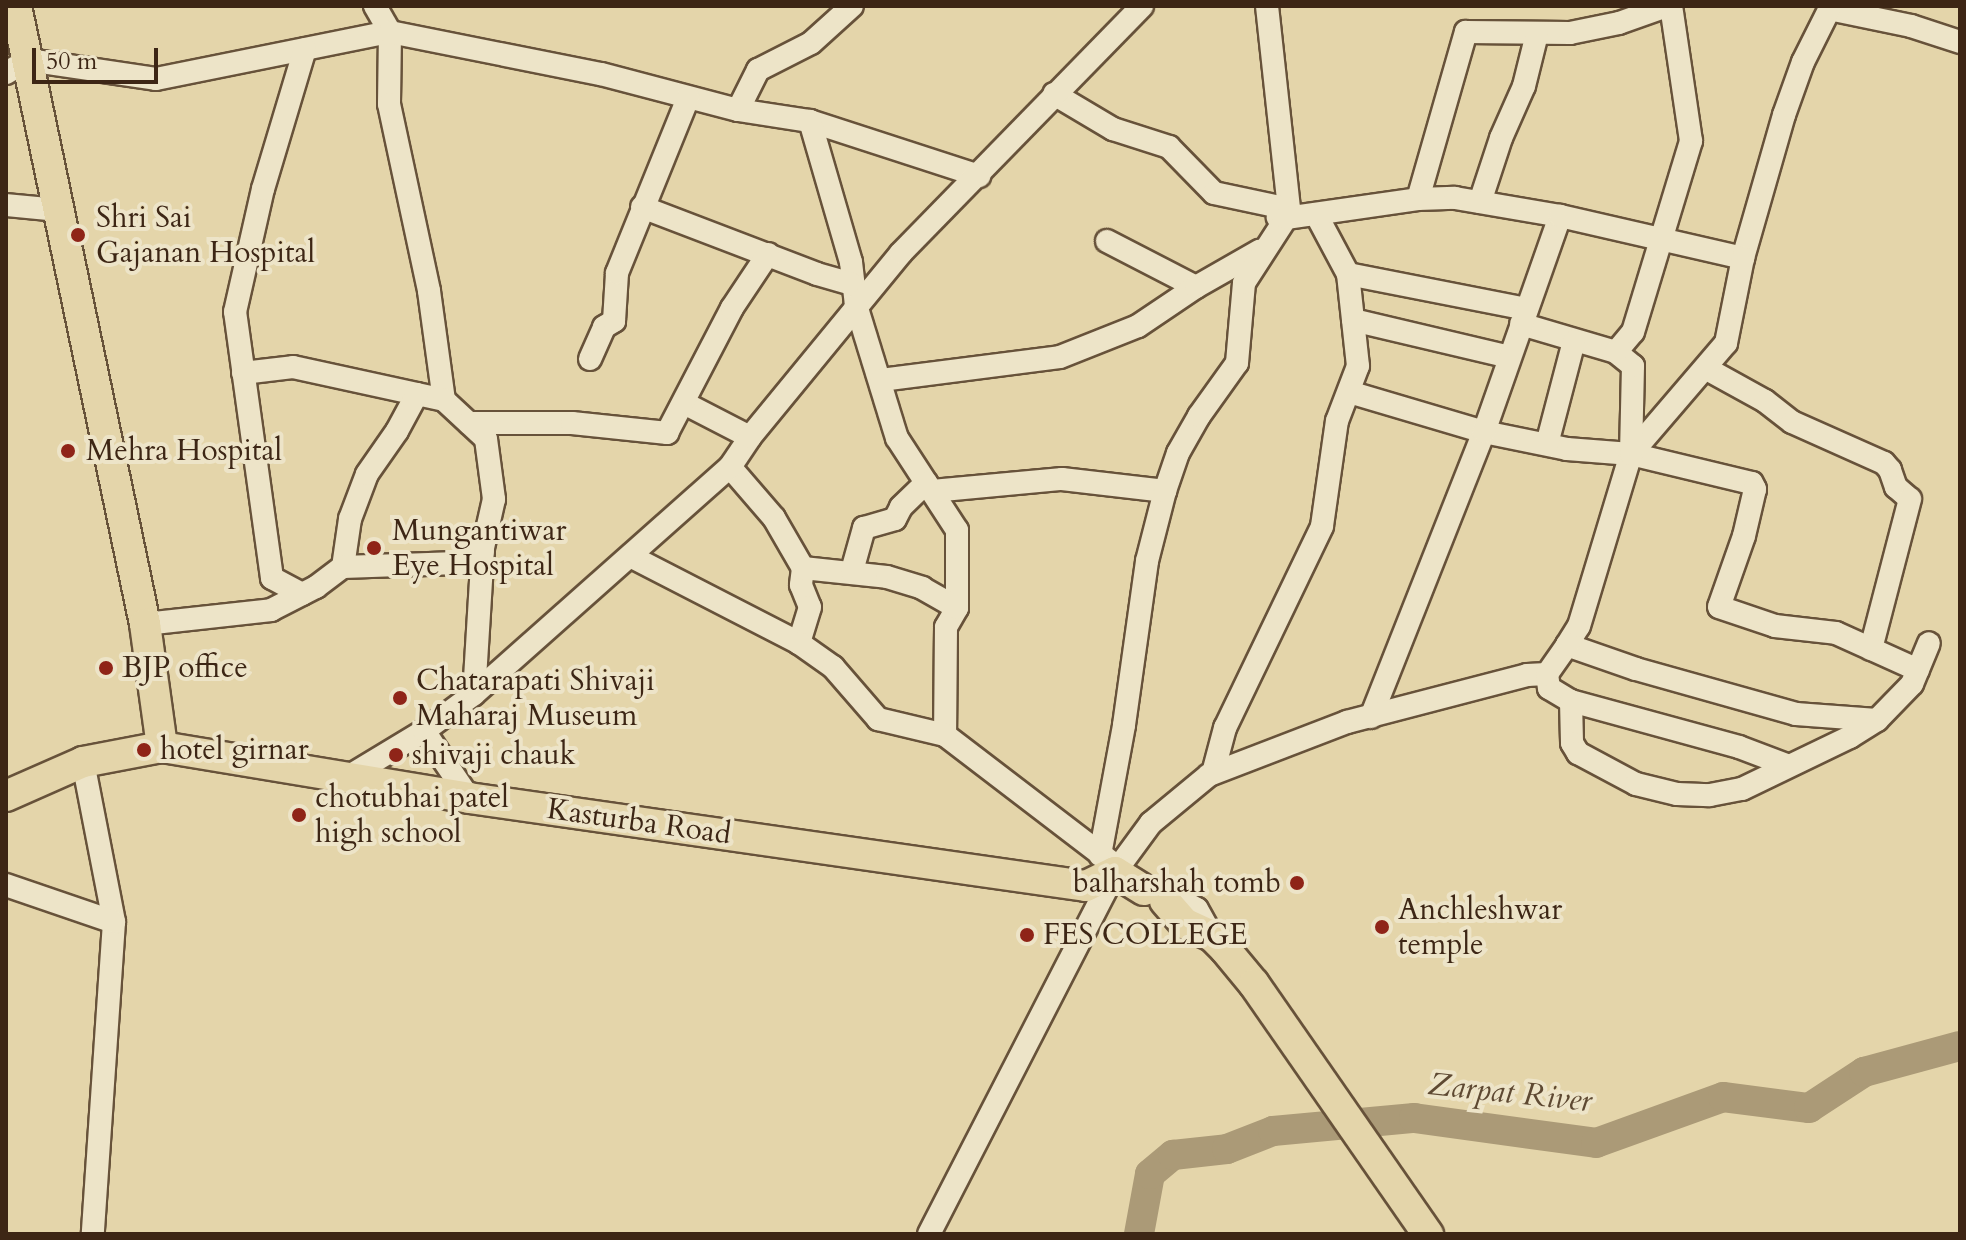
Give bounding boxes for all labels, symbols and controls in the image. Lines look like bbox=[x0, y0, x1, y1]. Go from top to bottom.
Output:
scale bar bbox=[36, 32, 162, 82]
text: 50 m bbox=[46, 45, 97, 78]
place label: Shri Sai Gajanan Hospital bbox=[96, 200, 315, 270]
marker: Shri Sai Gajanan Hospital bbox=[67, 224, 89, 246]
place label: Mehra Hospital bbox=[86, 433, 282, 469]
marker: Mehra Hospital bbox=[57, 440, 79, 462]
place label: Mungantiwar Eye Hospital bbox=[392, 513, 566, 584]
marker: Mungantiwar Eye Hospital bbox=[363, 537, 385, 559]
place label: BJP office bbox=[122, 650, 248, 686]
marker: BJP office bbox=[97, 659, 115, 677]
place label: Chatarapati Shivaji Maharaj Museum bbox=[416, 663, 655, 734]
marker: Chatarapati Shivaji Maharaj Museum bbox=[391, 689, 409, 707]
place label: hotel girnar bbox=[160, 732, 309, 768]
place label: shivaji chauk bbox=[412, 737, 576, 773]
marker: hotel girnar bbox=[135, 741, 153, 759]
marker: shivaji chauk bbox=[387, 746, 405, 764]
place label: chotubhai patel high school bbox=[315, 780, 509, 850]
street label: Kasturba Road bbox=[545, 791, 733, 853]
marker: chotubhai patel high school bbox=[290, 806, 308, 824]
place label: balharshah tomb bbox=[1073, 865, 1281, 901]
marker: balharshah tomb bbox=[1288, 874, 1306, 892]
place label: Anchleshwar temple bbox=[1398, 892, 1562, 962]
place label: FES COLLEGE bbox=[1043, 917, 1248, 953]
marker: Anchleshwar temple bbox=[1373, 918, 1391, 936]
marker: FES COLLEGE bbox=[1018, 926, 1036, 944]
water label: Zarpat River bbox=[1426, 1065, 1594, 1121]

